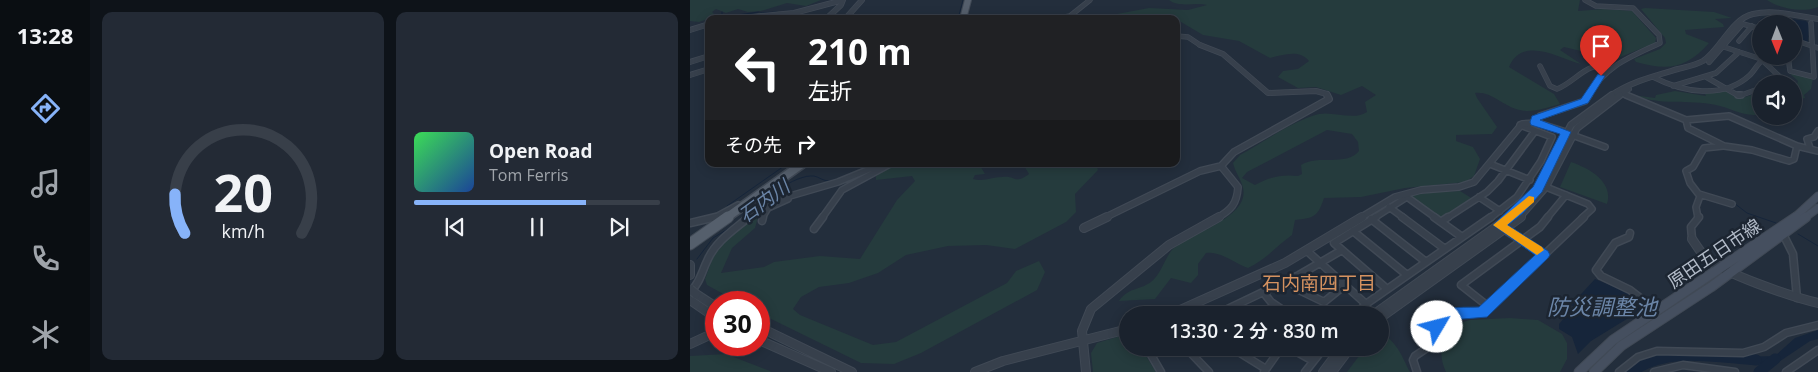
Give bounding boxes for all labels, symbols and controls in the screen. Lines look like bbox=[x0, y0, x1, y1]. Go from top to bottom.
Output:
north arrow bbox=[1752, 15, 1802, 65]
map controls bbox=[1752, 15, 1802, 125]
text: 13:28 bbox=[17, 20, 73, 50]
pin bbox=[1580, 25, 1622, 76]
text: 210 m bbox=[808, 28, 912, 75]
icon: arrive bbox=[1587, 32, 1615, 60]
icon: left bbox=[725, 35, 790, 100]
text: 左折 bbox=[808, 75, 852, 105]
button: sound bbox=[1752, 75, 1802, 125]
icon: directions bbox=[28, 91, 63, 126]
icon: right bbox=[792, 130, 820, 158]
text: その先 bbox=[725, 132, 782, 158]
text: Open Road bbox=[489, 138, 593, 164]
text: 20 bbox=[213, 156, 273, 227]
text: Tom Ferris bbox=[489, 164, 568, 186]
icon: music bbox=[28, 166, 63, 201]
water label: 石内川 bbox=[733, 173, 796, 228]
icon: previous bbox=[441, 213, 469, 241]
icon: pause bbox=[523, 213, 551, 241]
icon: next bbox=[605, 213, 633, 241]
street label: 原田五日市線 bbox=[1663, 213, 1765, 293]
text: km/h bbox=[221, 219, 265, 243]
icon: phone bbox=[28, 241, 63, 276]
district label: 石内南四丁目 bbox=[1262, 270, 1376, 296]
speed limit sign: 30 bbox=[705, 291, 770, 356]
water label: 防災調整池 bbox=[1547, 291, 1659, 321]
position arrow bbox=[1410, 300, 1462, 352]
icon: climate bbox=[28, 317, 63, 352]
text: 13:30 · 2 分 · 830 m bbox=[1169, 318, 1339, 344]

